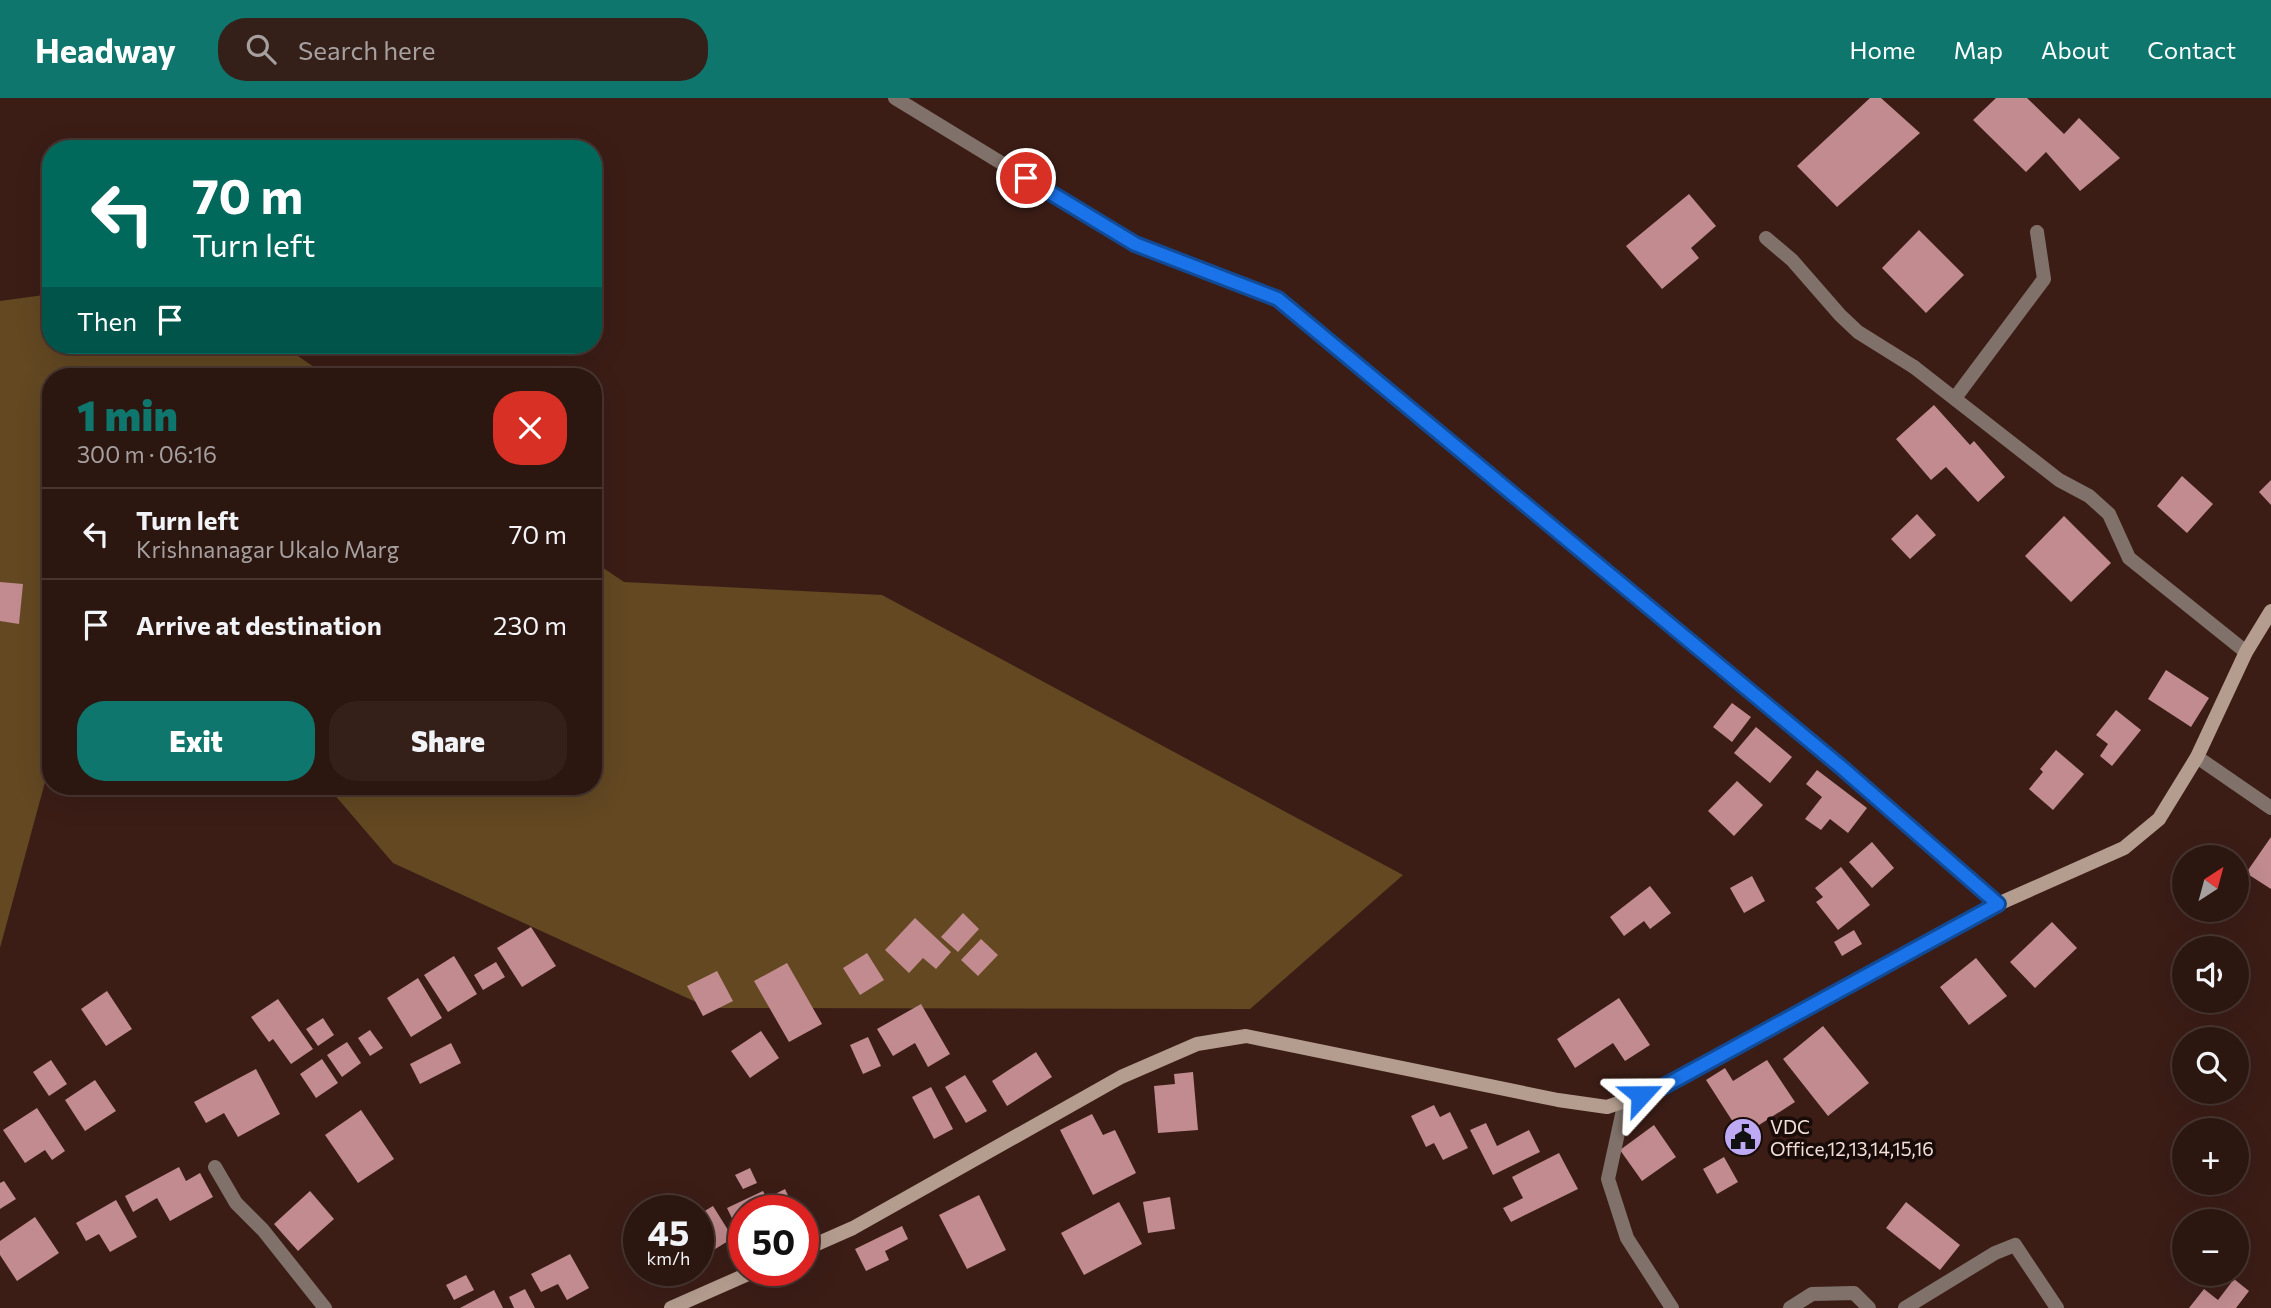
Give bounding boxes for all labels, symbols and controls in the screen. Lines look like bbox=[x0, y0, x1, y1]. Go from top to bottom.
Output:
search box bbox=[218, 18, 708, 81]
text: Headway bbox=[35, 29, 176, 70]
icon: search bbox=[242, 30, 280, 68]
text: Search here bbox=[298, 34, 436, 65]
text: Home bbox=[1850, 35, 1916, 64]
text: Map bbox=[1954, 35, 2003, 64]
text: About bbox=[2041, 35, 2109, 64]
text: Contact bbox=[2147, 35, 2236, 64]
pin bbox=[996, 148, 1056, 208]
icon: arrive bbox=[1007, 159, 1045, 197]
text: 70 m bbox=[192, 164, 303, 224]
icon: left bbox=[77, 168, 168, 259]
text: Turn left bbox=[192, 224, 316, 264]
icon: arrive bbox=[151, 301, 189, 339]
text: Then bbox=[77, 305, 137, 336]
text: 1 min bbox=[77, 388, 178, 440]
button: close bbox=[493, 391, 567, 465]
text: 300 m · 06:16 bbox=[77, 440, 217, 468]
text: Turn left bbox=[136, 504, 239, 535]
icon: left bbox=[77, 515, 115, 553]
text: 70 m bbox=[509, 518, 567, 549]
text: Krishnanagar Ukalo Marg bbox=[136, 535, 399, 563]
icon: arrive bbox=[77, 606, 115, 644]
text: Arrive at destination bbox=[136, 609, 382, 640]
text: 230 m bbox=[493, 609, 567, 640]
button: Exit bbox=[77, 701, 315, 781]
button: Share bbox=[329, 701, 567, 781]
north arrow bbox=[2172, 845, 2249, 922]
map controls bbox=[2172, 845, 2249, 1286]
button: sound bbox=[2172, 936, 2249, 1013]
button: search bbox=[2172, 1027, 2249, 1104]
position arrow bbox=[1604, 1058, 1678, 1132]
place label: VDC Office,12,13,14,15,16 bbox=[1770, 1115, 1934, 1160]
public building icon: VDC Office,12,13,14,15,16 bbox=[1722, 1116, 1764, 1158]
button: + bbox=[2172, 1118, 2249, 1195]
speed limit sign: 50 bbox=[728, 1195, 819, 1286]
button: − bbox=[2172, 1209, 2249, 1286]
text: 45 bbox=[648, 1210, 689, 1253]
text: km/h bbox=[647, 1247, 690, 1269]

